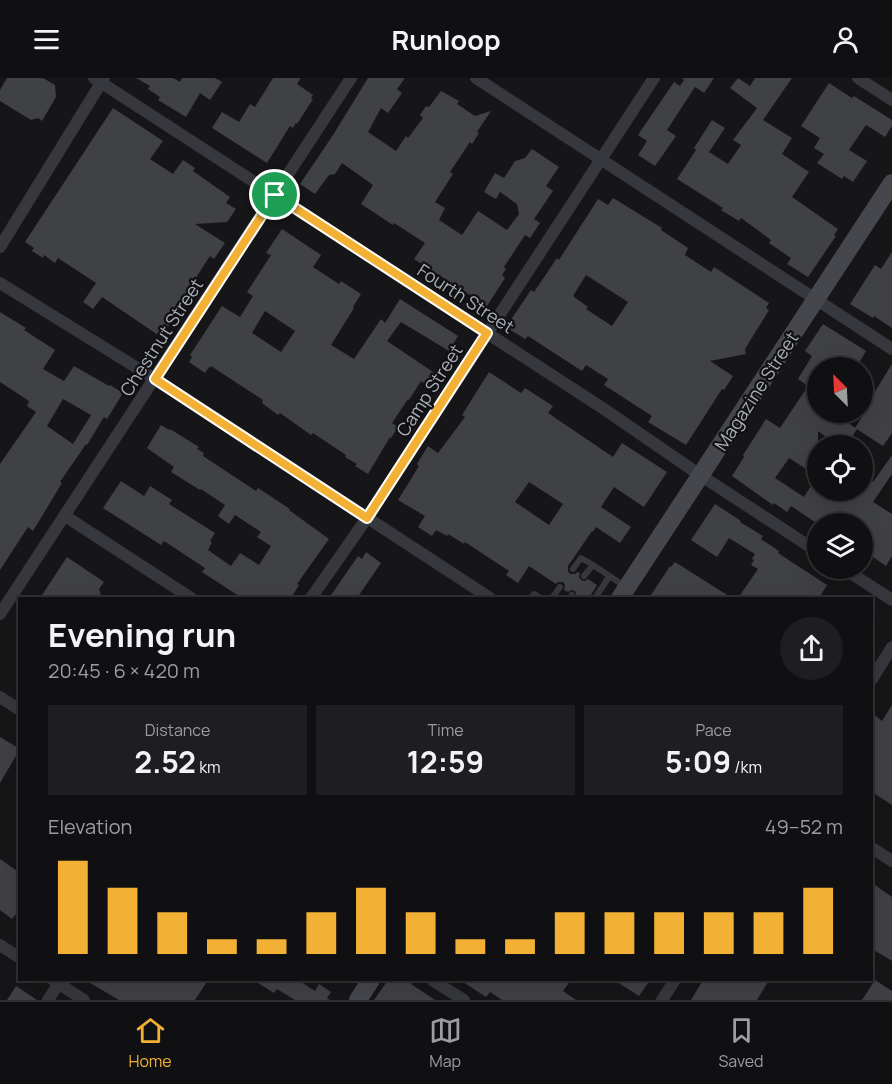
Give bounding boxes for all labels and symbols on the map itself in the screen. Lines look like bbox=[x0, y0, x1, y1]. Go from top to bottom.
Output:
pin bbox=[249, 169, 300, 220]
street label: Fourth Street bbox=[413, 258, 519, 338]
street label: Chestnut Street bbox=[114, 274, 208, 400]
street label: Magazine Street bbox=[709, 327, 803, 455]
street label: Camp Street bbox=[390, 339, 468, 441]
north arrow bbox=[807, 357, 873, 423]

